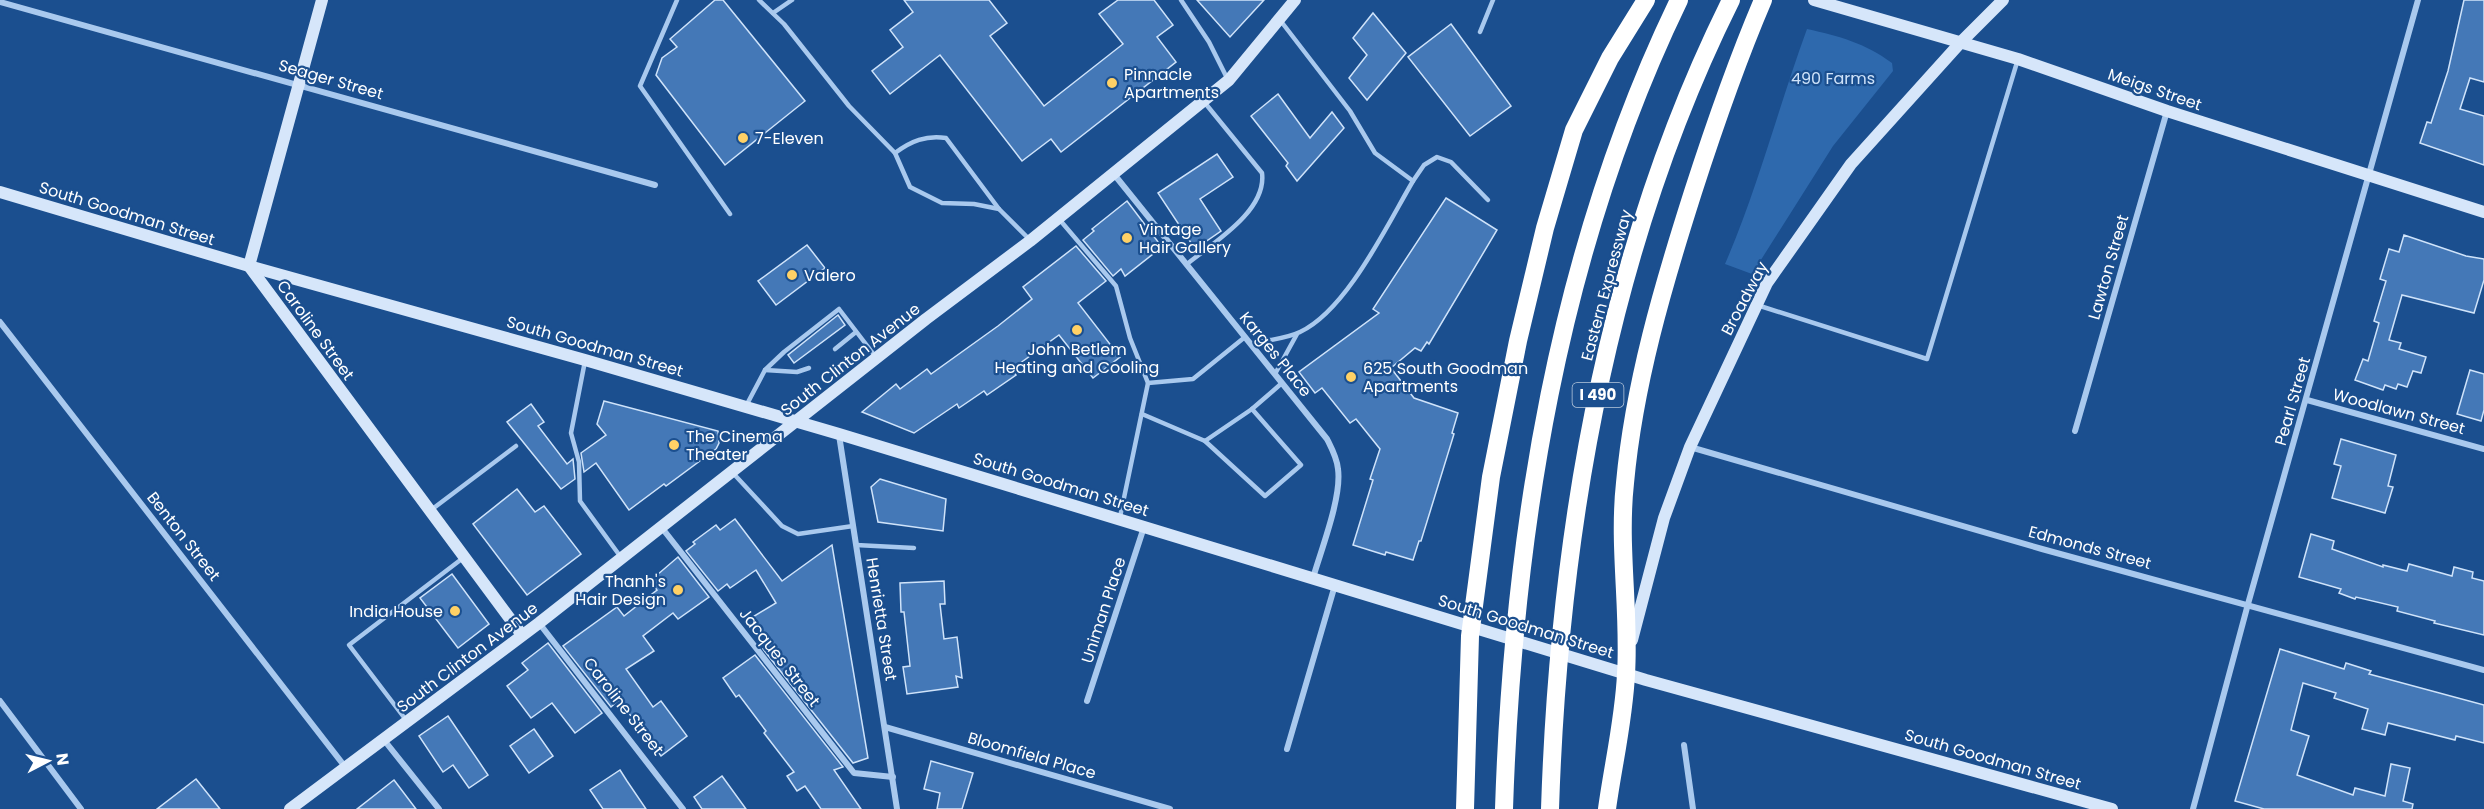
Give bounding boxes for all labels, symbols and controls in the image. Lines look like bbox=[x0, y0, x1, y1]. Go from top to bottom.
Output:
street label: Seager Street bbox=[276, 54, 386, 105]
place label: Pinnacle Apartments bbox=[1124, 63, 1219, 104]
street label: Meigs Street bbox=[2105, 63, 2205, 116]
park label: 490 Farms bbox=[1791, 67, 1875, 90]
marker: Pinnacle Apartments bbox=[1105, 76, 1119, 90]
place label: 7-Eleven bbox=[755, 127, 824, 150]
marker: 7-Eleven bbox=[736, 131, 750, 145]
street label: South Goodman Street bbox=[36, 176, 218, 251]
street label: Eastern Expressway bbox=[1575, 207, 1638, 363]
street label: Lawton Street bbox=[2083, 212, 2135, 322]
place label: Vintage Hair Gallery bbox=[1139, 218, 1231, 259]
marker: Vintage Hair Gallery bbox=[1120, 231, 1134, 245]
street label: Broadway bbox=[1715, 257, 1774, 339]
place label: Valero bbox=[804, 264, 856, 287]
marker: Valero bbox=[785, 268, 799, 282]
street label: Caroline Street bbox=[271, 276, 360, 385]
street label: South Clinton Avenue bbox=[776, 298, 925, 421]
street label: Karges Place bbox=[1234, 307, 1317, 402]
street label: South Goodman Street bbox=[504, 310, 686, 383]
marker: John Betlem Heating and Cooling bbox=[1070, 323, 1084, 337]
place label: John Betlem Heating and Cooling bbox=[995, 338, 1159, 379]
street label: Pearl Street bbox=[2269, 354, 2316, 448]
place label: 625 South Goodman Apartments bbox=[1363, 357, 1528, 398]
marker: 625 South Goodman Apartments bbox=[1344, 370, 1358, 384]
road number: I 490 bbox=[1572, 383, 1624, 407]
street label: Woodlawn Street bbox=[2330, 383, 2468, 440]
place label: The Cinema Theater bbox=[686, 425, 783, 466]
marker: The Cinema Theater bbox=[667, 438, 681, 452]
street label: South Goodman Street bbox=[970, 447, 1152, 522]
street label: Benton Street bbox=[141, 487, 226, 586]
street label: Edmonds Street bbox=[2026, 520, 2154, 575]
street label: Uniman Place bbox=[1075, 554, 1131, 666]
street label: Henrietta Street bbox=[860, 556, 903, 683]
place label: Thanh's Hair Design bbox=[575, 570, 666, 611]
marker: Thanh's Hair Design bbox=[671, 583, 685, 597]
street label: South Goodman Street bbox=[1435, 589, 1617, 664]
street label: South Clinton Avenue bbox=[392, 597, 543, 718]
place label: India House bbox=[349, 600, 443, 623]
street label: Jacques Street bbox=[734, 603, 826, 712]
marker: India House bbox=[448, 604, 462, 618]
street label: Caroline Street bbox=[578, 653, 669, 760]
street label: South Goodman Street bbox=[1902, 723, 2084, 796]
street label: Bloomfield Place bbox=[965, 726, 1099, 785]
north arrow bbox=[18, 731, 78, 791]
text: N bbox=[50, 752, 75, 767]

